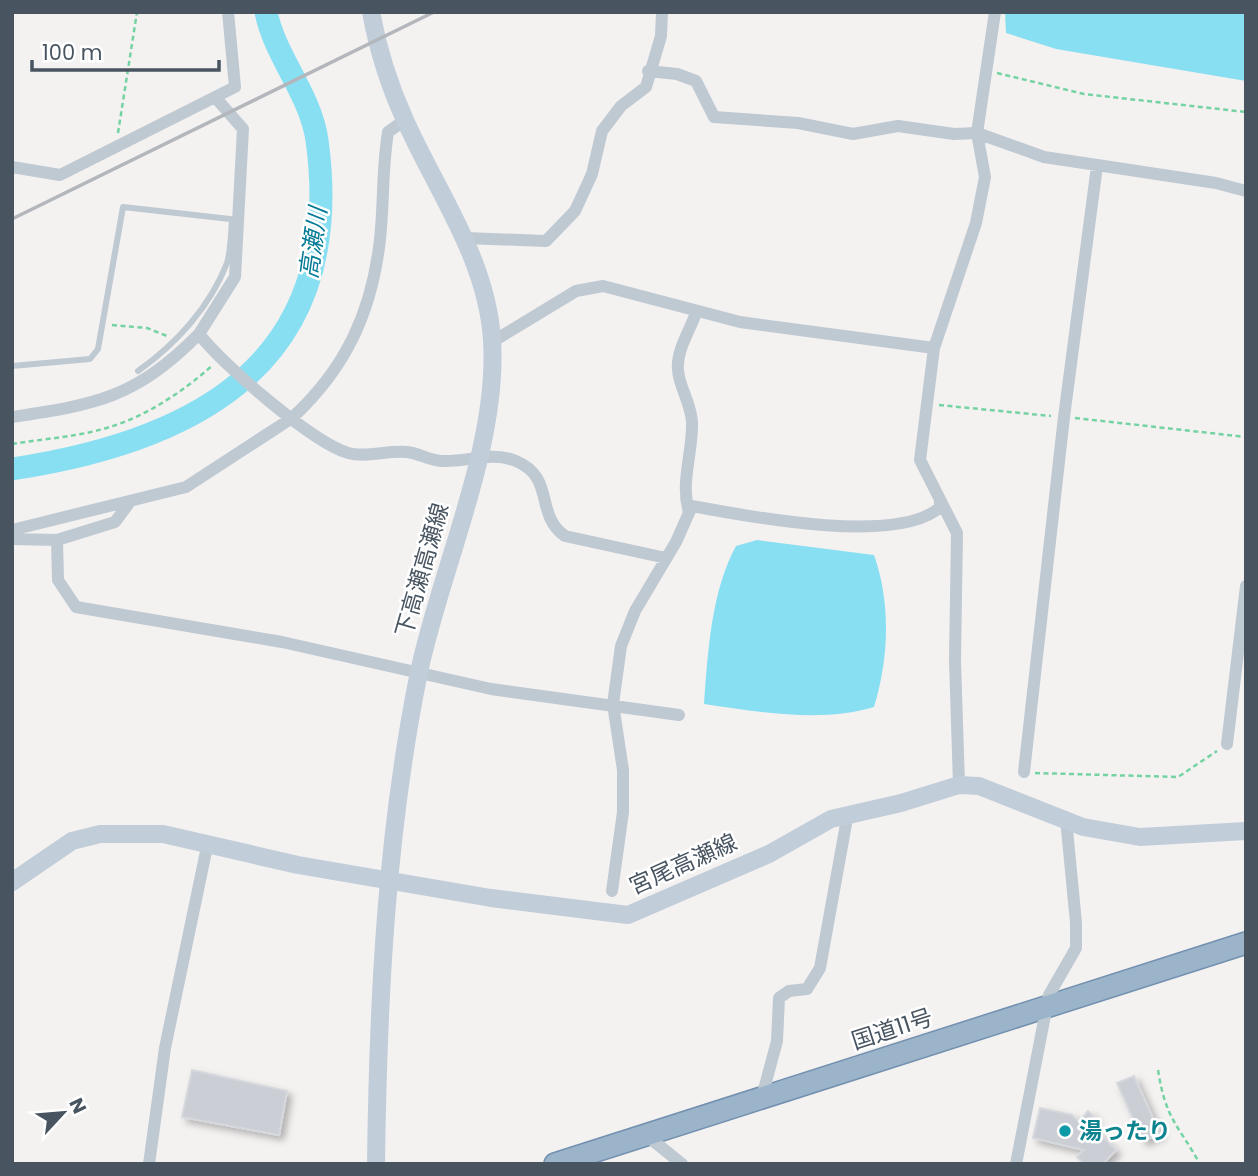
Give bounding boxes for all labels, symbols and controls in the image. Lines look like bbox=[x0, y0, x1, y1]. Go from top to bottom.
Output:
scale bar bbox=[32, 28, 219, 72]
text: 100 m bbox=[42, 38, 102, 67]
water label: 高瀬川 bbox=[292, 202, 335, 281]
street label: 下高瀬高瀬線 bbox=[388, 499, 456, 641]
street label: 宮尾高瀬線 bbox=[624, 826, 742, 902]
street label: 国道11号 bbox=[847, 1001, 937, 1057]
north arrow bbox=[28, 1078, 98, 1148]
text: N bbox=[63, 1093, 93, 1118]
place label: 湯ったり bbox=[1079, 1115, 1171, 1147]
marker: 湯ったり bbox=[1057, 1123, 1073, 1139]

